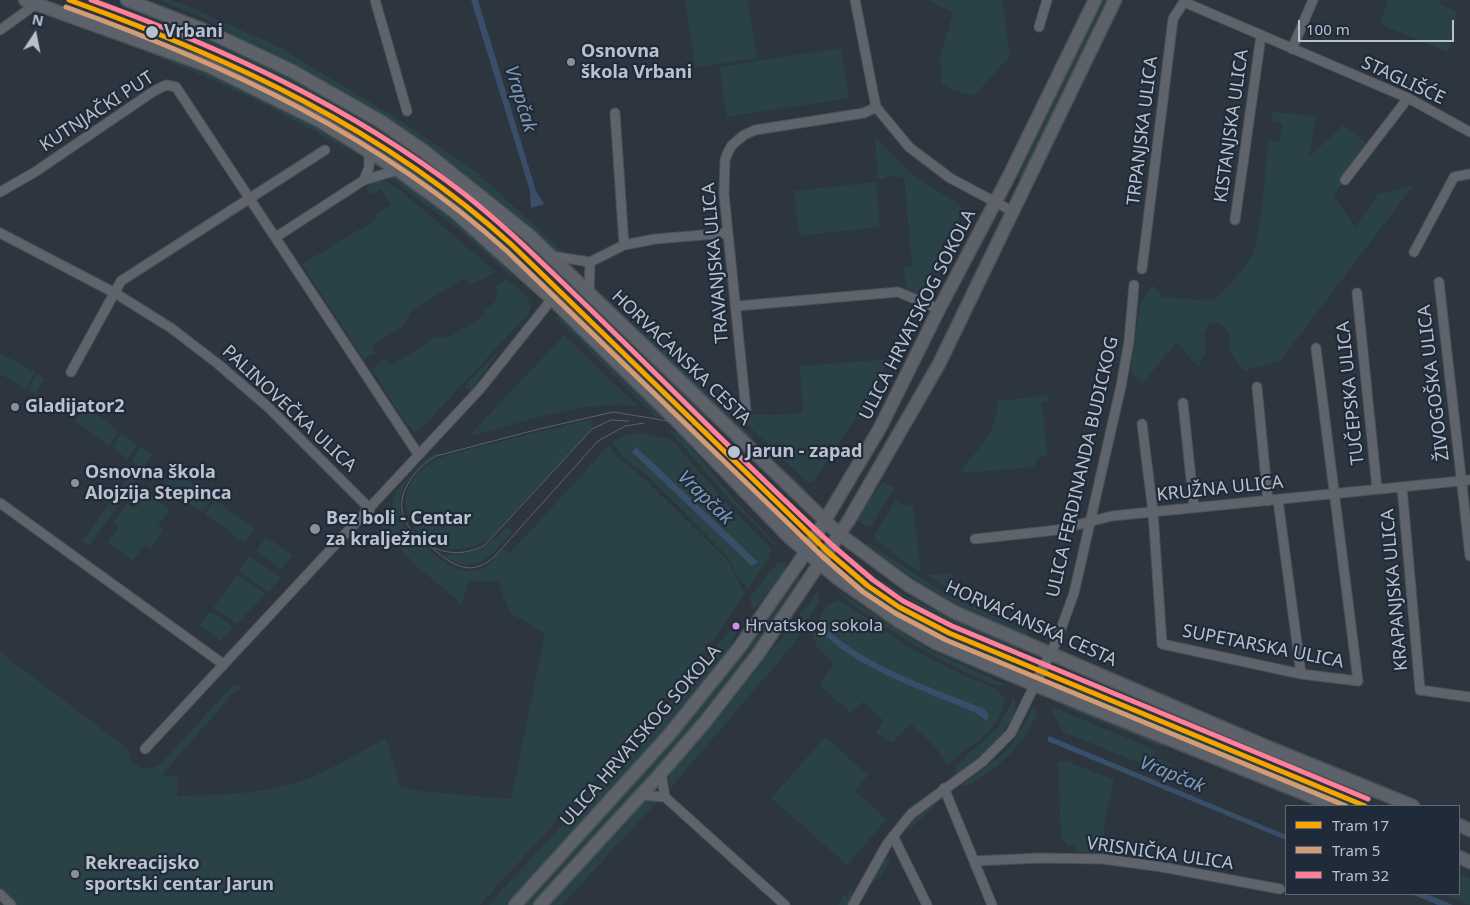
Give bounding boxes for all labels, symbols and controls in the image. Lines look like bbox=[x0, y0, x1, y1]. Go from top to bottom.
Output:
text: N bbox=[31, 9, 45, 30]
north arrow bbox=[10, 10, 60, 60]
scale bar bbox=[1300, 10, 1456, 42]
text: 100 m bbox=[1306, 19, 1350, 39]
place label: Vrbani bbox=[164, 21, 223, 43]
marker: Vrbani bbox=[144, 24, 160, 40]
place label: Osnovna škola Vrbani bbox=[581, 41, 692, 84]
street label: KISTANJSKA ULICA bbox=[1211, 48, 1253, 204]
street label: STAGLIŠĆE bbox=[1358, 52, 1448, 110]
street label: TRPANJSKA ULICA bbox=[1123, 55, 1163, 207]
marker: Osnovna škola Vrbani bbox=[565, 56, 577, 68]
water label: Vrapčak bbox=[499, 63, 541, 135]
street label: KUTNJAČKI PUT bbox=[36, 67, 158, 157]
street label: TRAVANJSKA ULICA bbox=[698, 182, 734, 344]
street label: ULICA HRVATSKOG SOKOLA bbox=[855, 206, 981, 424]
street label: HORVAĆANSKA CESTA bbox=[607, 286, 755, 430]
street label: ŽIVOGOŠKA ULICA bbox=[1414, 304, 1454, 462]
street label: TUČEPSKA ULICA bbox=[1333, 320, 1369, 466]
street label: ULICA FERDINANDA BUDICKOG bbox=[1042, 334, 1124, 600]
street label: PALINOVEČKA ULICA bbox=[217, 341, 361, 477]
place label: Gladijator2 bbox=[25, 396, 124, 418]
marker: Gladijator2 bbox=[9, 401, 21, 413]
place label: Jarun - zapad bbox=[746, 441, 862, 463]
marker: Jarun - zapad bbox=[726, 444, 742, 460]
place label: Osnovna škola Alojzija Stepinca bbox=[85, 462, 232, 504]
water label: Vrapčak bbox=[673, 466, 737, 530]
street label: KRUŽNA ULICA bbox=[1156, 472, 1284, 506]
marker: Osnovna škola Alojzija Stepinca bbox=[69, 477, 81, 489]
place label: Bez boli - Centar za kralježnicu bbox=[326, 508, 471, 550]
street label: KRAPANJSKA ULICA bbox=[1377, 508, 1413, 672]
marker: Bez boli - Centar za kralježnicu bbox=[308, 522, 322, 536]
street label: HORVAĆANSKA CESTA bbox=[942, 576, 1120, 672]
place label: Hrvatskog sokola bbox=[745, 616, 883, 636]
marker: Hrvatskog sokola bbox=[731, 621, 741, 631]
street label: SUPETARSKA ULICA bbox=[1180, 621, 1346, 673]
street label: ULICA HRVATSKOG SOKOLA bbox=[556, 641, 726, 831]
water label: Vrapčak bbox=[1136, 752, 1208, 798]
legend bbox=[1285, 805, 1460, 895]
text: Tram 17 bbox=[1332, 815, 1389, 835]
street label: VRISNIČKA ULICA bbox=[1085, 833, 1235, 875]
text: Tram 5 bbox=[1332, 840, 1380, 860]
place label: Rekreacijsko sportski centar Jarun bbox=[85, 853, 274, 896]
text: Tram 32 bbox=[1332, 865, 1389, 885]
marker: Rekreacijsko sportski centar Jarun bbox=[69, 868, 81, 880]

